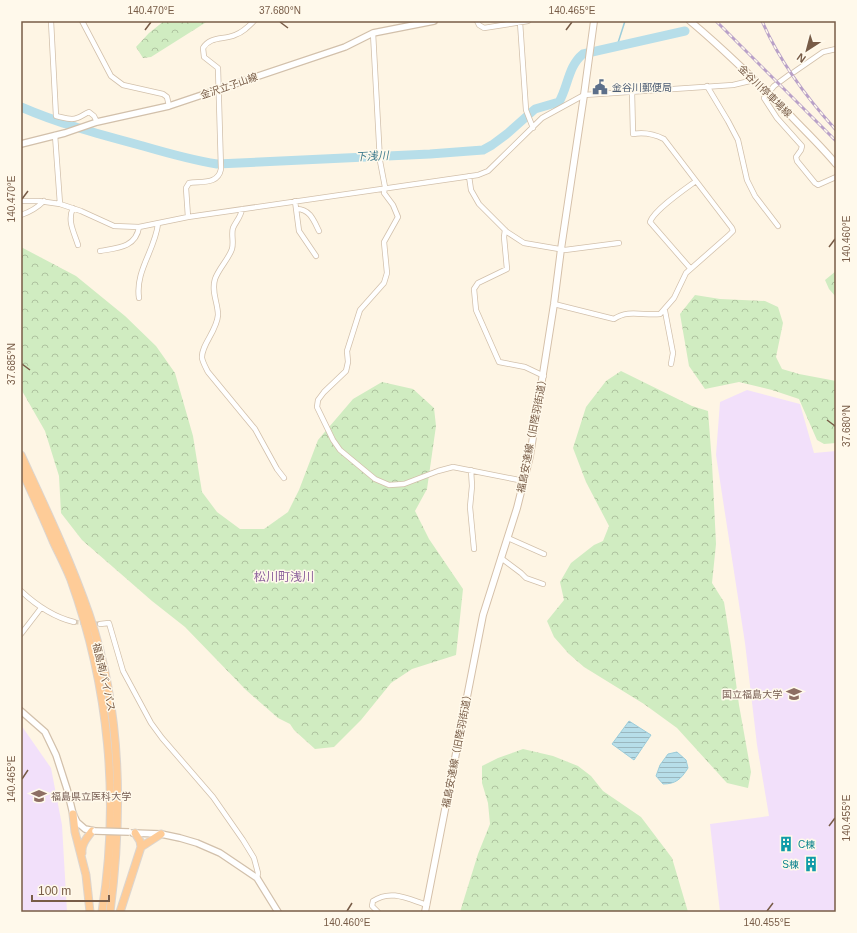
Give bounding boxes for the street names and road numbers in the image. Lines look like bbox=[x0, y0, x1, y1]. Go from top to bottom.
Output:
street label: 金谷川停車場線 bbox=[736, 63, 794, 119]
street label: 金沢立子山線 bbox=[199, 71, 259, 101]
street label: 福島安達線（旧陸羽街道） bbox=[515, 374, 549, 494]
street label: 福島南バイパス bbox=[91, 642, 117, 712]
street label: 福島安達線（旧陸羽街道） bbox=[440, 689, 474, 809]

